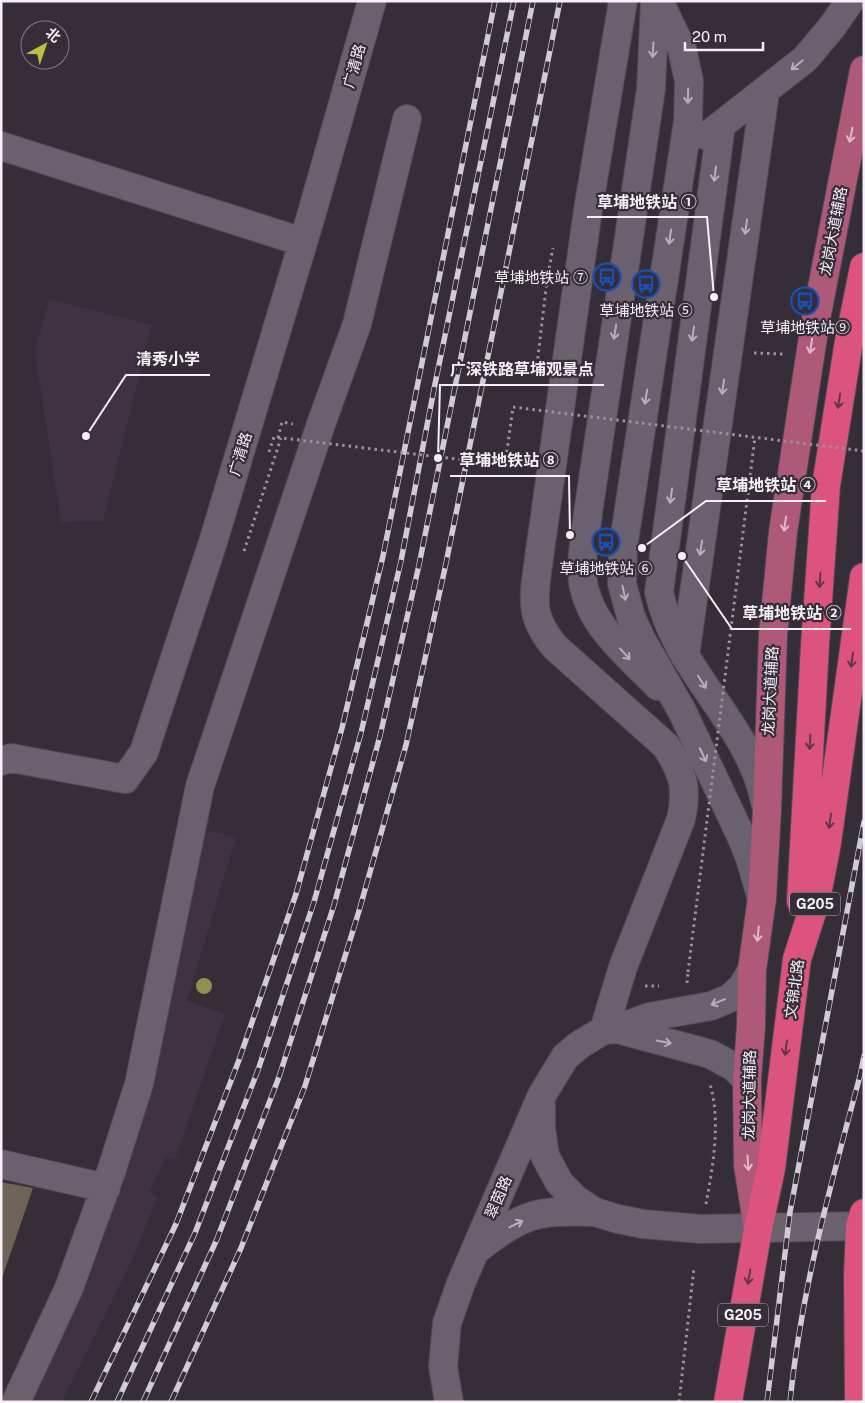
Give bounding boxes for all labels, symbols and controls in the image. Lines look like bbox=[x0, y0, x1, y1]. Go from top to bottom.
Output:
north arrow bbox=[20, 20, 70, 70]
scale bar bbox=[685, 20, 762, 52]
text: 北 bbox=[43, 24, 64, 46]
text: 20 m bbox=[692, 28, 727, 45]
street label: 广清路 bbox=[340, 42, 368, 90]
one-way arrow bbox=[648, 42, 657, 58]
one-way arrow bbox=[791, 60, 804, 71]
one-way arrow bbox=[683, 88, 693, 104]
one-way arrow bbox=[846, 127, 855, 143]
one-way arrow bbox=[710, 165, 720, 181]
street label: 龙岗大道辅路 bbox=[816, 185, 850, 277]
callout: 草埔地铁站 ① bbox=[587, 186, 707, 217]
text: 草埔地铁站 ① bbox=[597, 193, 697, 212]
one-way arrow bbox=[741, 218, 751, 234]
one-way arrow bbox=[665, 228, 675, 244]
bus stop icon: 草埔地铁站 ⑦ bbox=[592, 262, 622, 292]
place label: 草埔地铁站 ⑦ bbox=[494, 269, 588, 286]
bus stop icon: 草埔地铁站 ⑤ bbox=[631, 269, 661, 299]
bus stop icon: 草埔地铁站⑨ bbox=[790, 286, 820, 316]
place label: 草埔地铁站 ⑤ bbox=[599, 302, 693, 319]
place label: 草埔地铁站⑨ bbox=[760, 319, 850, 336]
one-way arrow bbox=[610, 324, 620, 340]
one-way arrow bbox=[688, 326, 698, 342]
one-way arrow bbox=[806, 338, 816, 354]
callout: 清秀小学 bbox=[126, 344, 210, 375]
text: 清秀小学 bbox=[136, 350, 200, 369]
callout: 广深铁路草埔观景点 bbox=[440, 354, 604, 385]
text: 广深铁路草埔观景点 bbox=[450, 360, 594, 379]
one-way arrow bbox=[718, 379, 728, 395]
one-way arrow bbox=[641, 389, 651, 405]
one-way arrow bbox=[834, 393, 844, 409]
street label: 广清路 bbox=[225, 430, 255, 478]
callout: 草埔地铁站 ⑧ bbox=[450, 445, 569, 476]
text: 草埔地铁站 ⑧ bbox=[459, 451, 559, 470]
callout: 草埔地铁站 ④ bbox=[706, 470, 826, 501]
text: 草埔地铁站 ④ bbox=[716, 476, 816, 495]
one-way arrow bbox=[666, 487, 676, 503]
one-way arrow bbox=[779, 516, 789, 532]
bus stop icon: 草埔地铁站 ⑥ bbox=[591, 527, 621, 557]
one-way arrow bbox=[695, 540, 705, 556]
place label: 草埔地铁站 ⑥ bbox=[559, 560, 653, 577]
one-way arrow bbox=[815, 571, 824, 587]
one-way arrow bbox=[620, 585, 629, 601]
callout: 草埔地铁站 ② bbox=[732, 598, 851, 629]
text: 草埔地铁站 ② bbox=[742, 604, 842, 623]
street label: 龙岗大道辅路 bbox=[759, 646, 781, 736]
one-way arrow bbox=[619, 647, 631, 660]
one-way arrow bbox=[847, 651, 857, 667]
one-way arrow bbox=[697, 674, 707, 688]
one-way arrow bbox=[805, 734, 815, 750]
one-way arrow bbox=[699, 747, 708, 762]
one-way arrow bbox=[825, 812, 835, 828]
road number: G205 bbox=[790, 892, 840, 916]
one-way arrow bbox=[753, 925, 763, 941]
street label: 文锦北路 bbox=[781, 958, 807, 1020]
one-way arrow bbox=[711, 998, 726, 1008]
one-way arrow bbox=[655, 1038, 671, 1047]
one-way arrow bbox=[781, 1040, 791, 1056]
street label: 龙岗大道辅路 bbox=[740, 1050, 758, 1140]
one-way arrow bbox=[744, 1155, 753, 1171]
street label: 翠茵路 bbox=[481, 1173, 515, 1221]
one-way arrow bbox=[508, 1218, 523, 1228]
one-way arrow bbox=[744, 1269, 754, 1285]
road number: G205 bbox=[718, 1304, 768, 1326]

